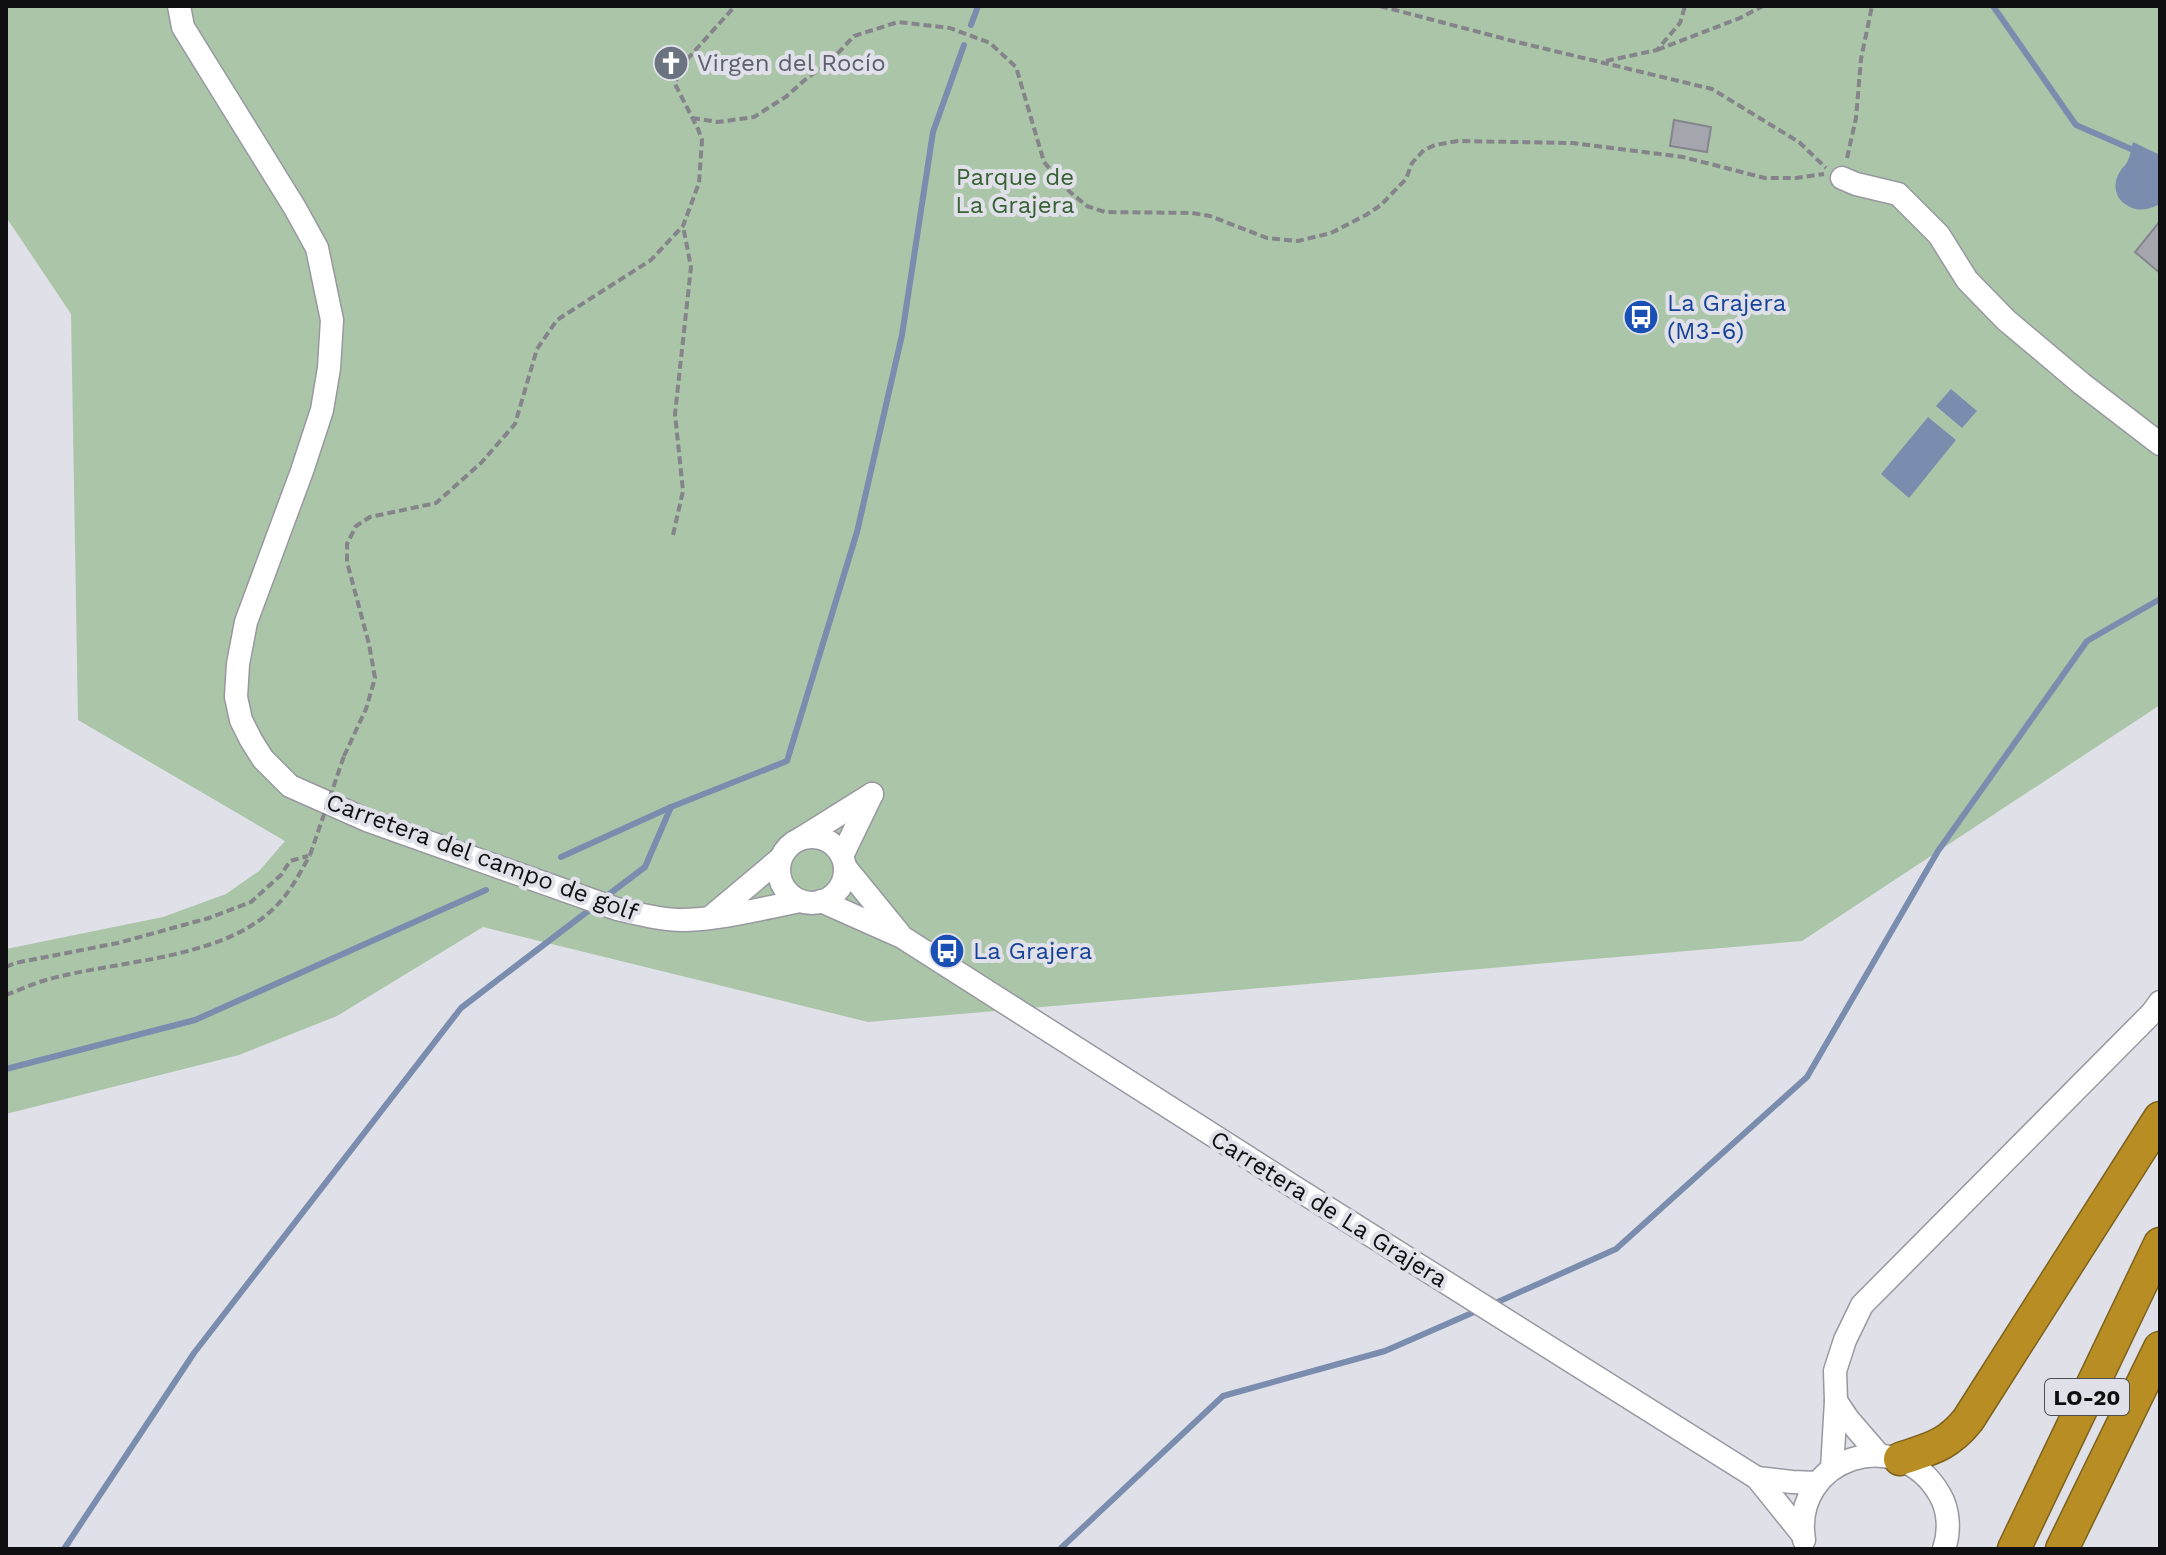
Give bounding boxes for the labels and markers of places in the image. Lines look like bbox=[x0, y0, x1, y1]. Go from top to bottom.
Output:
church icon: Virgen del Rocío bbox=[652, 44, 690, 82]
place label: Virgen del Rocío bbox=[697, 49, 886, 77]
place label: La Grajera (M3-6) bbox=[1667, 289, 1786, 345]
bus stop icon: La Grajera (M3-6) bbox=[1622, 298, 1660, 336]
bus stop icon: La Grajera bbox=[928, 932, 966, 970]
place label: La Grajera bbox=[973, 937, 1092, 965]

